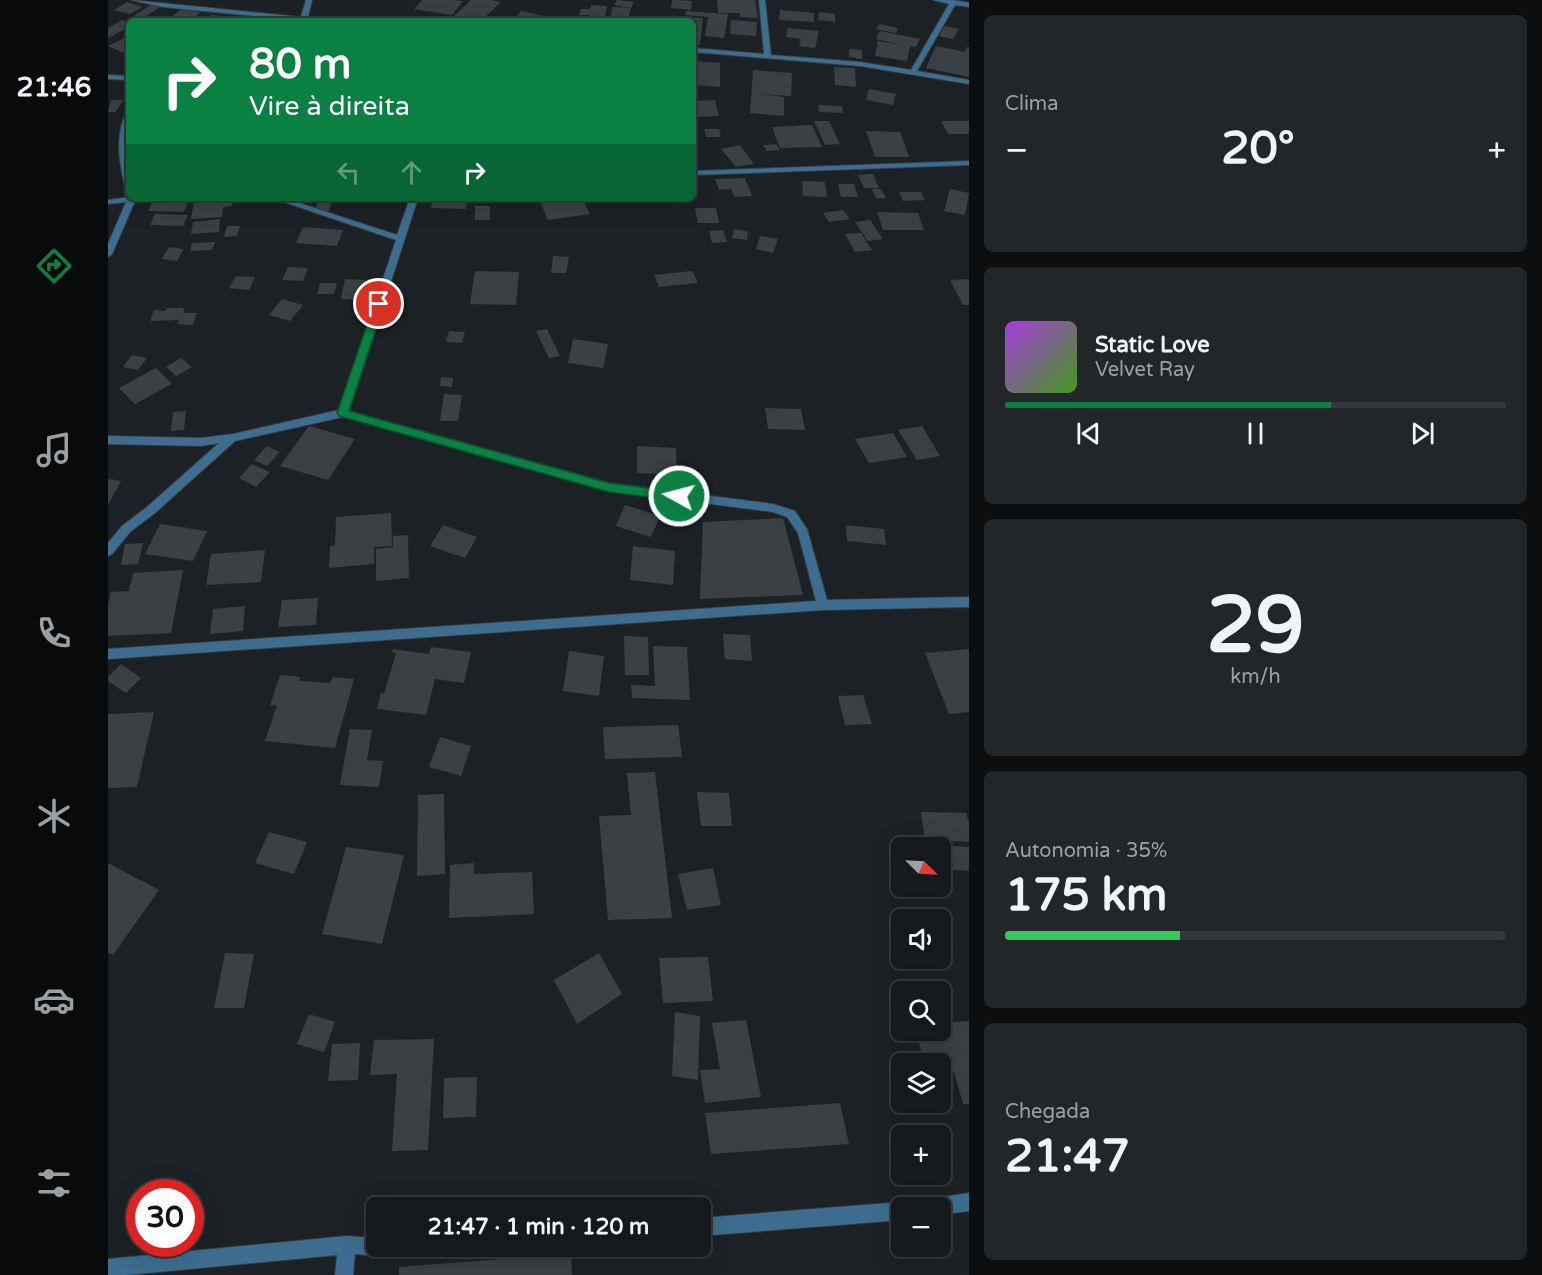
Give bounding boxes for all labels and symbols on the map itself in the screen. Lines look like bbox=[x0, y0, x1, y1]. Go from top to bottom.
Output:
pin bbox=[353, 278, 404, 329]
position arrow bbox=[647, 464, 711, 528]
north arrow bbox=[891, 837, 951, 897]
speed limit sign: 30 bbox=[126, 1179, 204, 1257]

